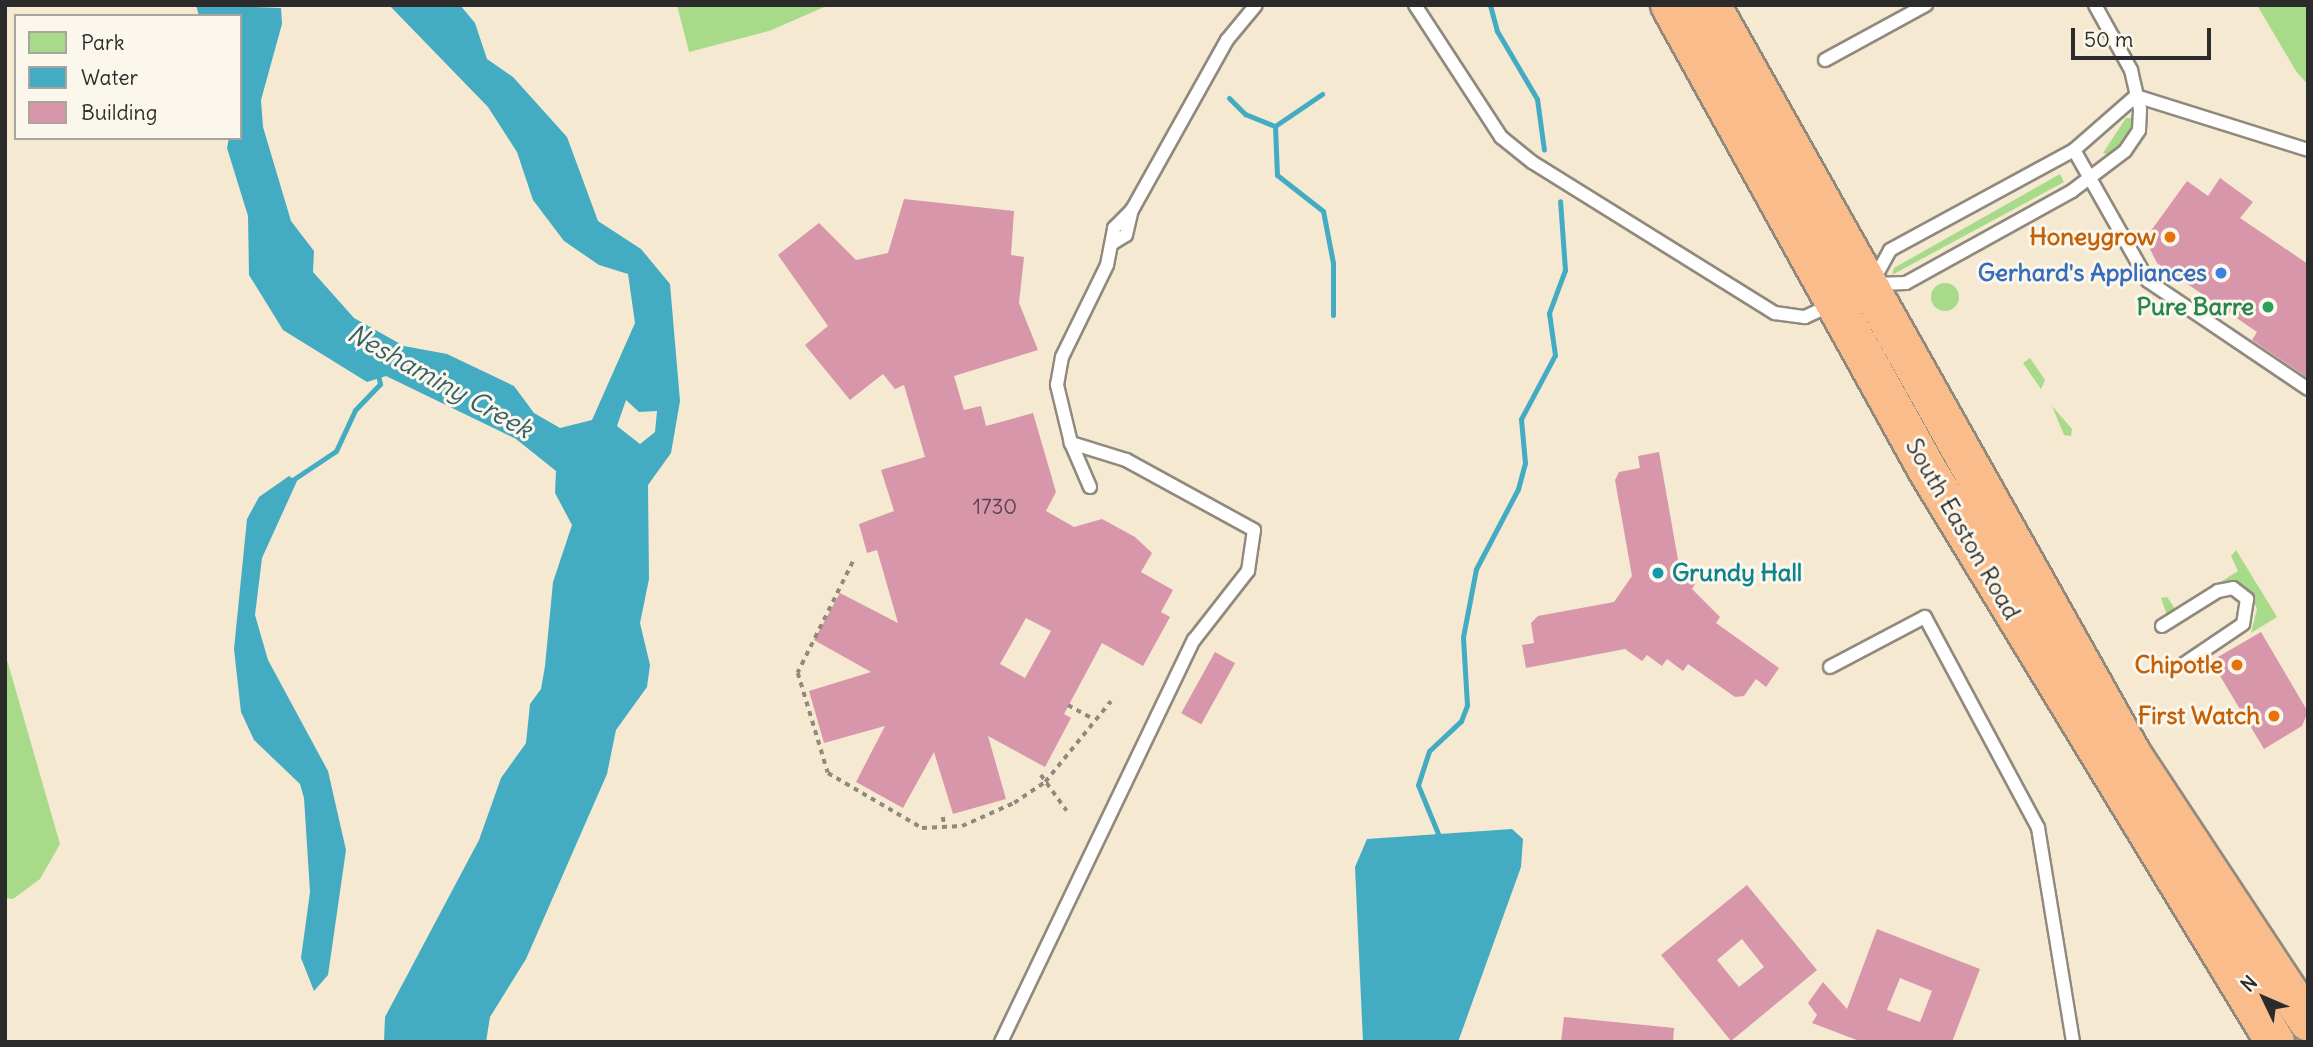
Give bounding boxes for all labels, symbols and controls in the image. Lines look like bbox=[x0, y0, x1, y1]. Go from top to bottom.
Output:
legend bbox=[14, 14, 242, 140]
scale bar bbox=[2075, 14, 2215, 58]
text: 50 m bbox=[2084, 26, 2133, 53]
text: Park bbox=[81, 29, 124, 56]
text: Water bbox=[81, 64, 138, 91]
text: Building bbox=[81, 99, 157, 126]
place label: Honeygrow bbox=[2029, 223, 2156, 251]
marker: Honeygrow bbox=[2162, 229, 2178, 245]
place label: Gerhard's Appliances bbox=[1978, 259, 2207, 287]
marker: Gerhard's Appliances bbox=[2213, 265, 2229, 281]
place label: Pure Barre bbox=[2137, 293, 2254, 321]
marker: Pure Barre bbox=[2260, 299, 2276, 315]
water label: Neshaminy Creek bbox=[342, 317, 538, 445]
street label: South Easton Road bbox=[1899, 433, 2027, 625]
house number: 1730 bbox=[973, 494, 1017, 520]
place label: Grundy Hall bbox=[1672, 559, 1802, 587]
marker: Grundy Hall bbox=[1650, 565, 1666, 581]
place label: Chipotle bbox=[2135, 651, 2223, 679]
marker: Chipotle bbox=[2229, 657, 2245, 673]
place label: First Watch bbox=[2138, 702, 2260, 730]
marker: First Watch bbox=[2266, 708, 2282, 724]
north arrow bbox=[2229, 963, 2299, 1033]
text: N bbox=[2236, 970, 2262, 996]

